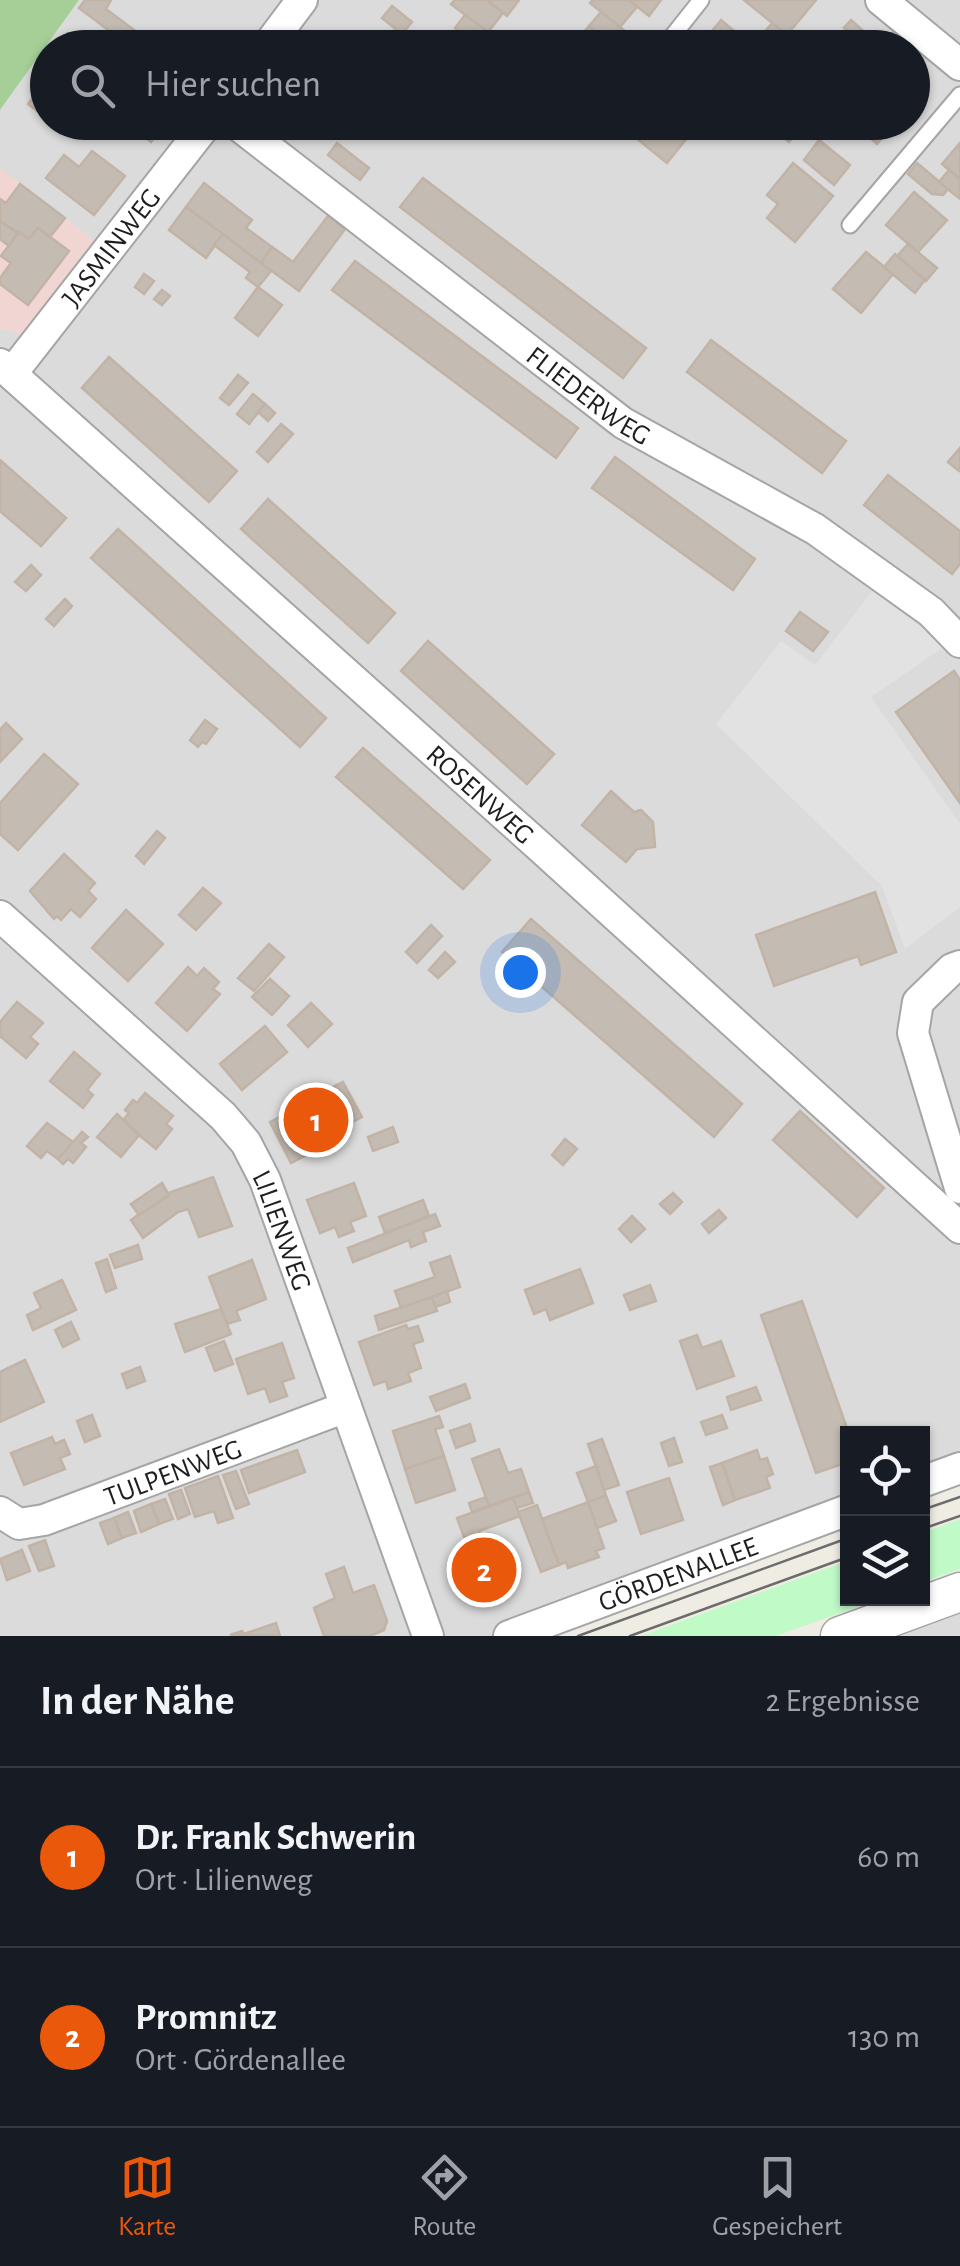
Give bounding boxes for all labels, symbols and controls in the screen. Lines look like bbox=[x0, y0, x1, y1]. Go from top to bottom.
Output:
search box bbox=[30, 30, 930, 140]
icon: search bbox=[65, 58, 120, 113]
text: Hier suchen bbox=[145, 66, 321, 104]
street label: JASMINWEG bbox=[58, 184, 167, 312]
street label: FLIEDERWEG bbox=[521, 342, 654, 451]
street label: ROSENWEG bbox=[420, 741, 538, 850]
your location bbox=[495, 947, 546, 998]
pin: 1 bbox=[284, 1082, 348, 1158]
street label: LILIENWEG bbox=[247, 1166, 315, 1295]
map controls bbox=[840, 1426, 930, 1606]
button: locate bbox=[840, 1426, 930, 1516]
street label: TULPENWEG bbox=[101, 1435, 246, 1512]
button: layers bbox=[840, 1516, 930, 1606]
pin: 2 bbox=[452, 1532, 516, 1608]
street label: GÖRDENALLEE bbox=[595, 1533, 762, 1617]
text: In der Nähe bbox=[40, 1680, 235, 1722]
text: 2 Ergebnisse bbox=[766, 1685, 920, 1717]
text: Dr. Frank Schwerin bbox=[135, 1819, 416, 1857]
text: 1 bbox=[67, 1841, 78, 1873]
text: 60 m bbox=[857, 1841, 920, 1873]
text: Ort · Lilienweg bbox=[135, 1864, 312, 1896]
text: Promnitz bbox=[135, 1999, 277, 2037]
text: 2 bbox=[65, 2021, 80, 2053]
text: 130 m bbox=[848, 2021, 920, 2053]
text: Ort · Gördenallee bbox=[135, 2044, 346, 2076]
tab: Karte bbox=[118, 2150, 176, 2244]
tab: Route bbox=[412, 2150, 476, 2244]
tab: Gespeichert bbox=[712, 2150, 842, 2244]

